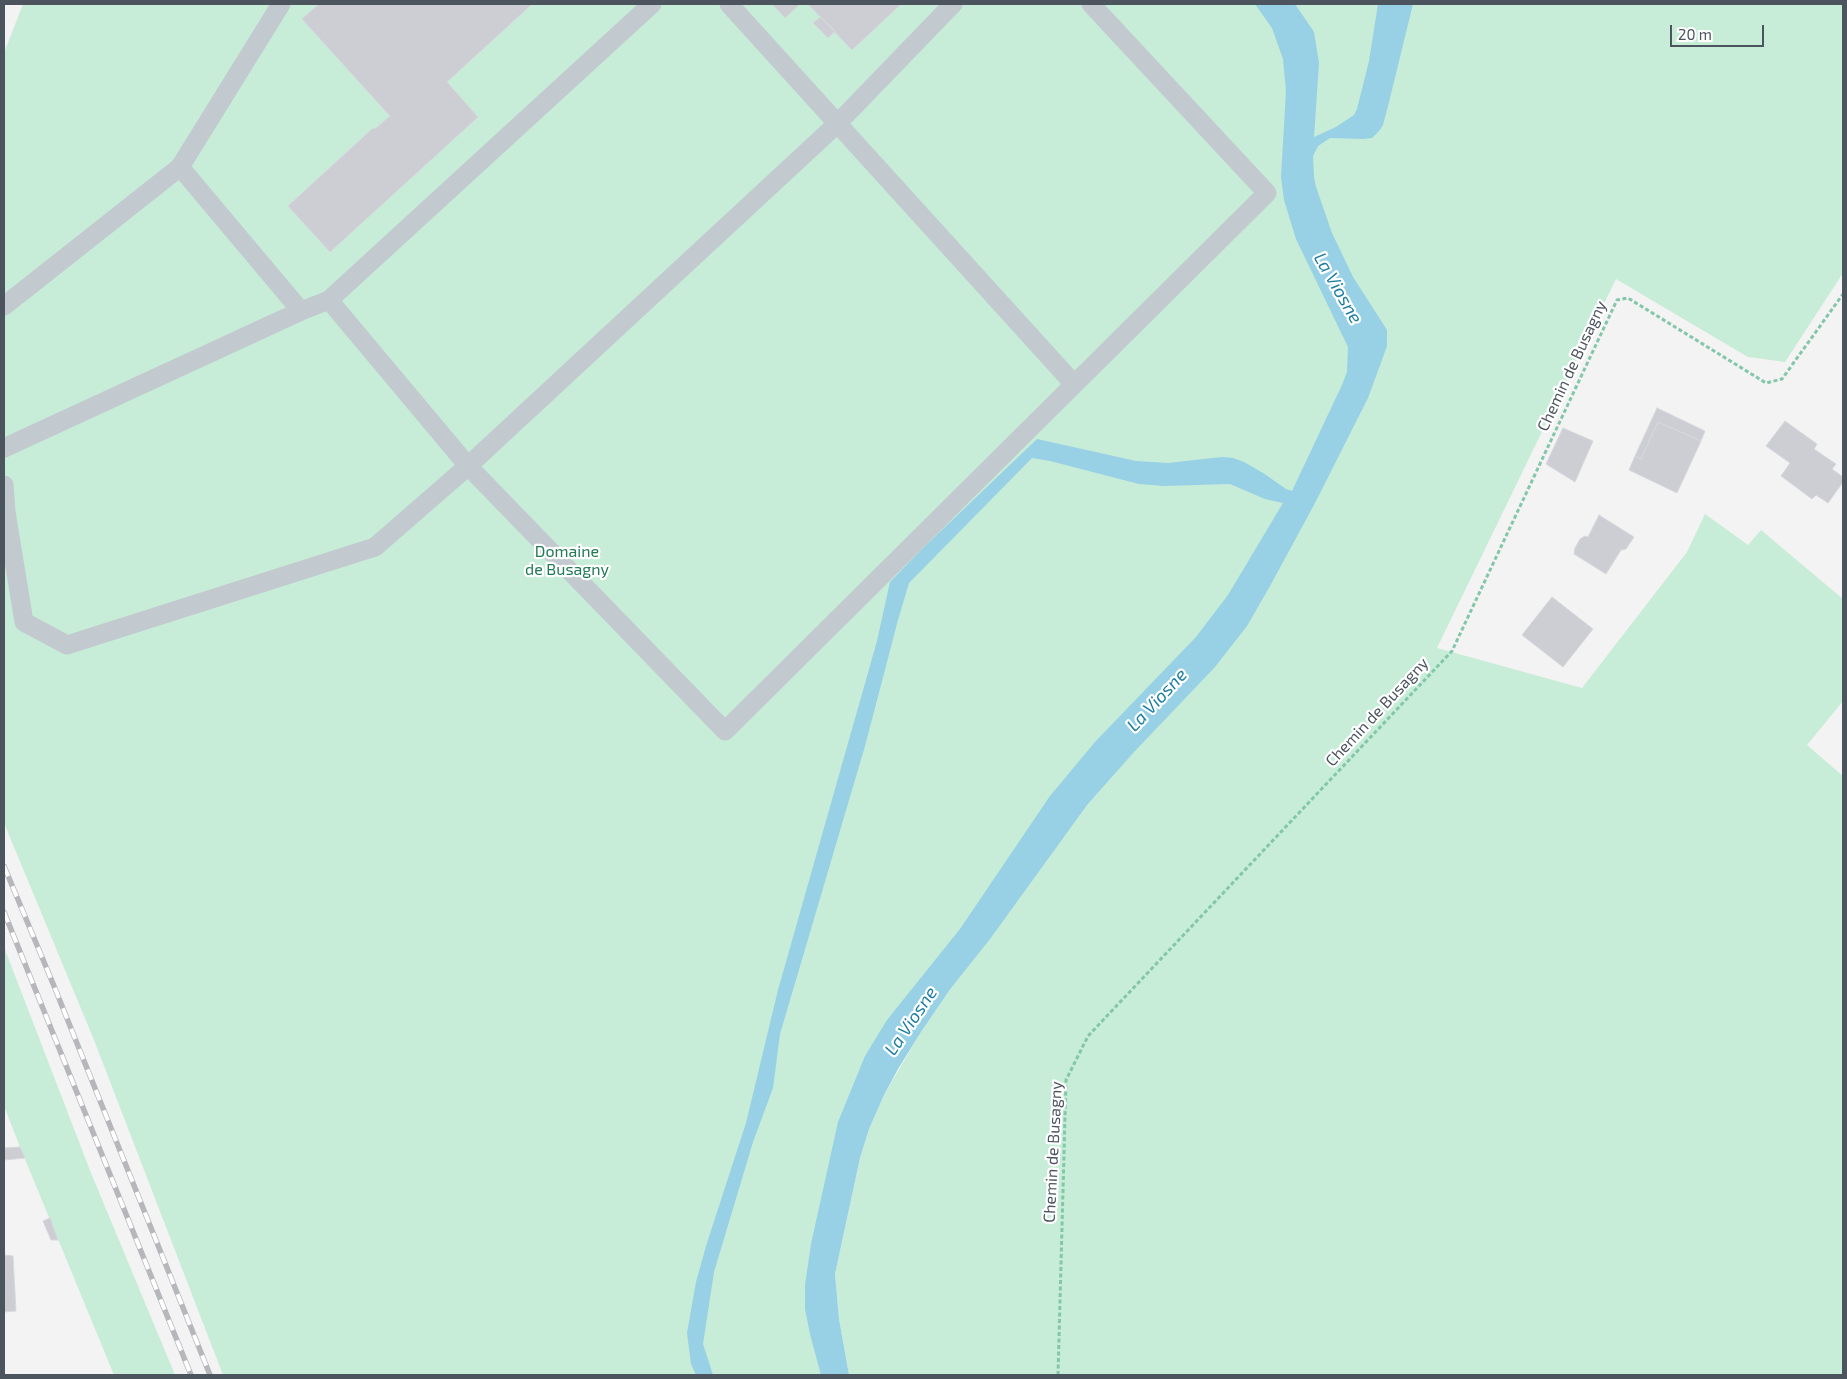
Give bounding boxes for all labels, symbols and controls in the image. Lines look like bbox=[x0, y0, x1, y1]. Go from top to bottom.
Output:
scale bar bbox=[1672, 15, 1766, 47]
text: 20 m bbox=[1678, 25, 1712, 43]
water label: La Viosne bbox=[1309, 249, 1367, 327]
street label: Chemin de Busagny bbox=[1533, 298, 1611, 434]
park label: Domaine de Busagny bbox=[525, 542, 609, 580]
street label: Chemin de Busagny bbox=[1322, 654, 1432, 770]
water label: La Viosne bbox=[1122, 664, 1192, 736]
water label: La Viosne bbox=[880, 983, 942, 1059]
street label: Chemin de Busagny bbox=[1040, 1081, 1066, 1223]

